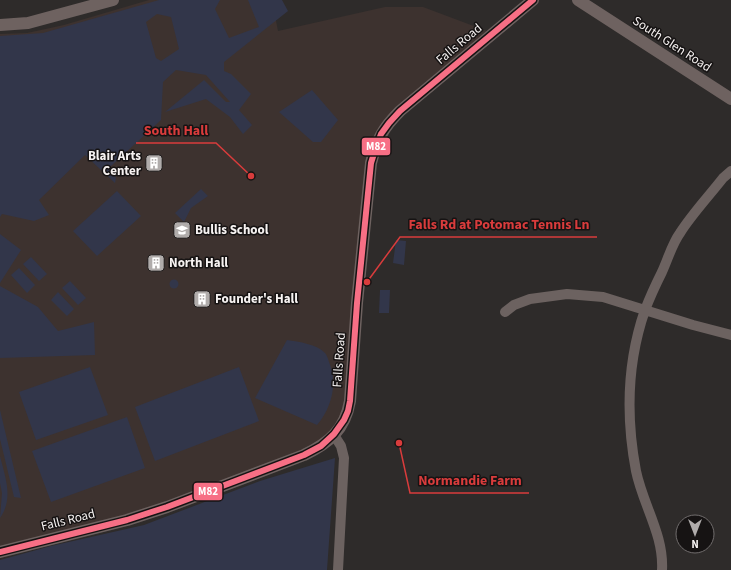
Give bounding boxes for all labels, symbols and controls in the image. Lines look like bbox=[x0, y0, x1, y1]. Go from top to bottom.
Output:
street label: South Glen Road bbox=[629, 12, 715, 76]
street label: Falls Road bbox=[432, 19, 486, 69]
callout: South Hall bbox=[136, 117, 216, 143]
text: South Hall bbox=[144, 121, 208, 141]
line badge: M82 bbox=[361, 137, 391, 156]
text: M82 bbox=[366, 139, 386, 154]
place label: Blair Arts Center bbox=[88, 147, 142, 180]
building icon: Blair Arts Center bbox=[144, 153, 164, 173]
callout: Falls Rd at Potomac Tennis Ln bbox=[400, 211, 597, 237]
text: Falls Rd at Potomac Tennis Ln bbox=[409, 215, 589, 235]
school or university icon: Bullis School bbox=[172, 220, 192, 240]
place label: Bullis School bbox=[195, 221, 269, 239]
building icon: North Hall bbox=[146, 253, 166, 273]
place label: North Hall bbox=[169, 254, 228, 272]
building icon: Founder's Hall bbox=[192, 289, 212, 309]
place label: Founder's Hall bbox=[215, 290, 298, 308]
street label: Falls Road bbox=[328, 332, 350, 388]
callout: Normandie Farm bbox=[410, 467, 529, 493]
text: Normandie Farm bbox=[418, 471, 522, 491]
line badge: M82 bbox=[193, 482, 223, 501]
text: M82 bbox=[198, 484, 218, 499]
street label: Falls Road bbox=[39, 505, 97, 535]
north arrow bbox=[675, 514, 715, 554]
text: N bbox=[691, 536, 699, 551]

